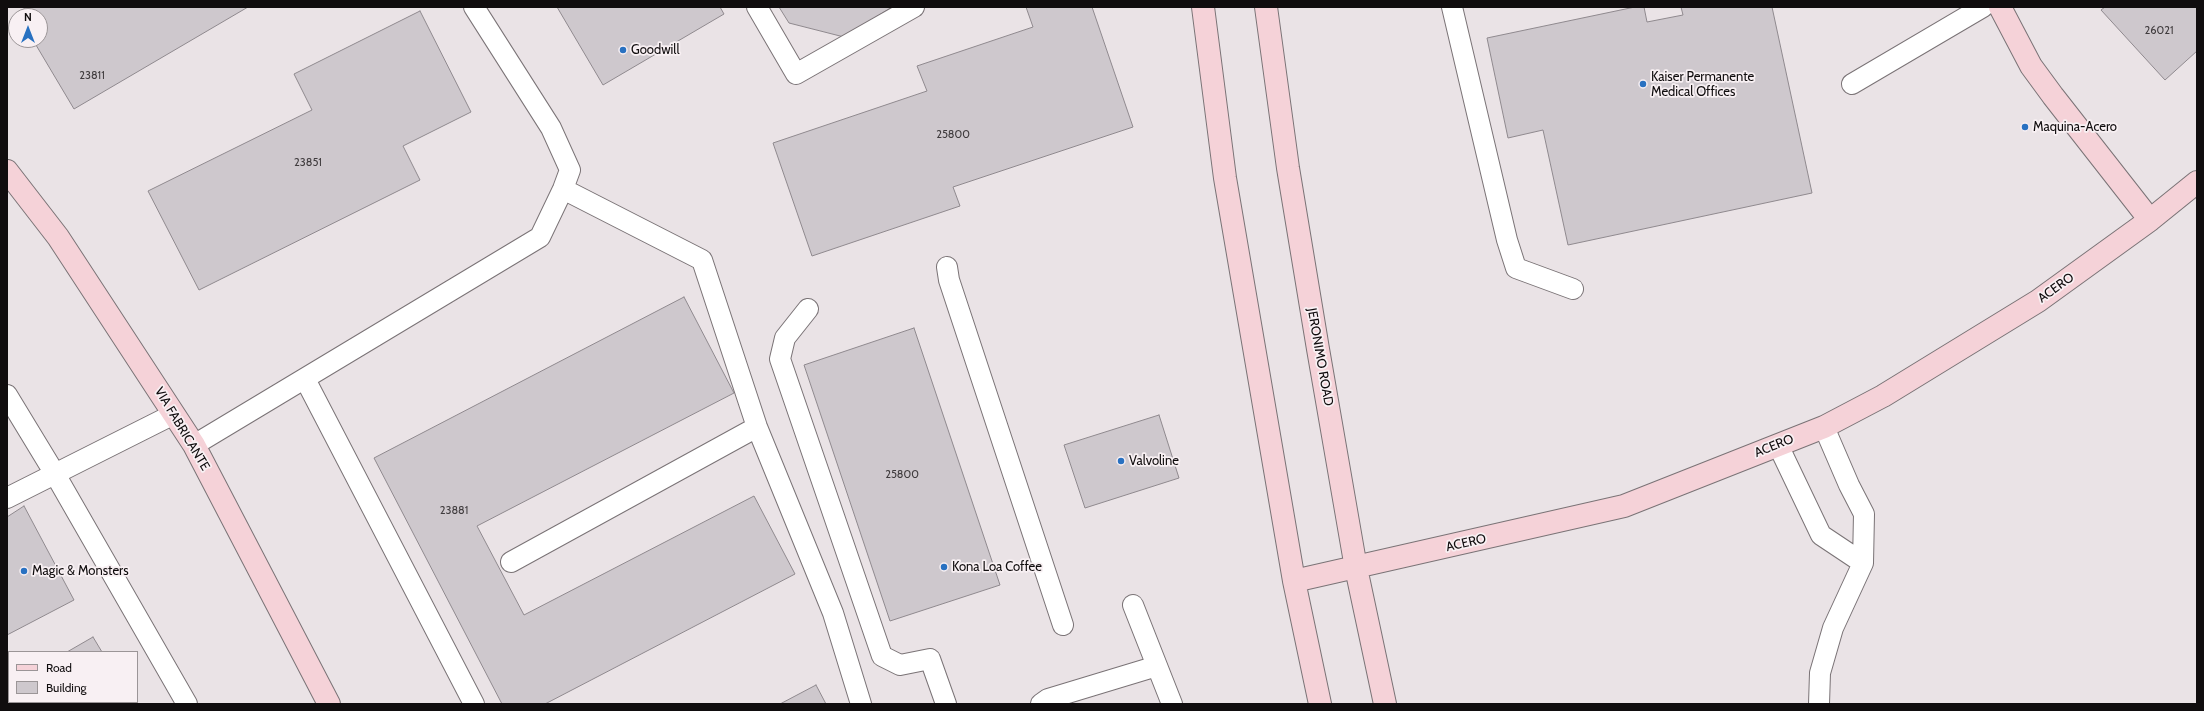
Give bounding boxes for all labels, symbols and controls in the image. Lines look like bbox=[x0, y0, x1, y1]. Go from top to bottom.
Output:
north arrow bbox=[8, 8, 48, 48]
text: N bbox=[24, 10, 32, 24]
house number: 26021 bbox=[2144, 24, 2174, 38]
place label: Goodwill bbox=[631, 42, 680, 58]
marker: Goodwill bbox=[618, 45, 628, 55]
house number: 23811 bbox=[79, 69, 105, 83]
place label: Kaiser Permanente Medical Offices bbox=[1651, 69, 1754, 100]
marker: Kaiser Permanente Medical Offices bbox=[1638, 79, 1648, 89]
place label: Maquina-Acero bbox=[2033, 119, 2117, 135]
marker: Maquina-Acero bbox=[2020, 122, 2030, 132]
house number: 25800 bbox=[936, 128, 970, 142]
house number: 23851 bbox=[294, 156, 322, 170]
street label: ACERO bbox=[2035, 270, 2077, 306]
street label: JERONIMO ROAD bbox=[1304, 307, 1336, 407]
street label: VIA FABRICANTE bbox=[151, 384, 213, 474]
street label: ACERO bbox=[1752, 431, 1796, 461]
place label: Valvoline bbox=[1129, 453, 1179, 469]
marker: Valvoline bbox=[1116, 456, 1126, 466]
house number: 25800 bbox=[885, 468, 919, 482]
house number: 23881 bbox=[440, 504, 468, 518]
street label: ACERO bbox=[1444, 531, 1488, 555]
place label: Kona Loa Coffee bbox=[952, 559, 1042, 575]
marker: Kona Loa Coffee bbox=[939, 562, 949, 572]
place label: Magic & Monsters bbox=[32, 563, 129, 579]
marker: Magic & Monsters bbox=[19, 566, 29, 576]
legend bbox=[8, 651, 138, 703]
text: Road bbox=[46, 660, 72, 675]
text: Building bbox=[46, 680, 87, 695]

